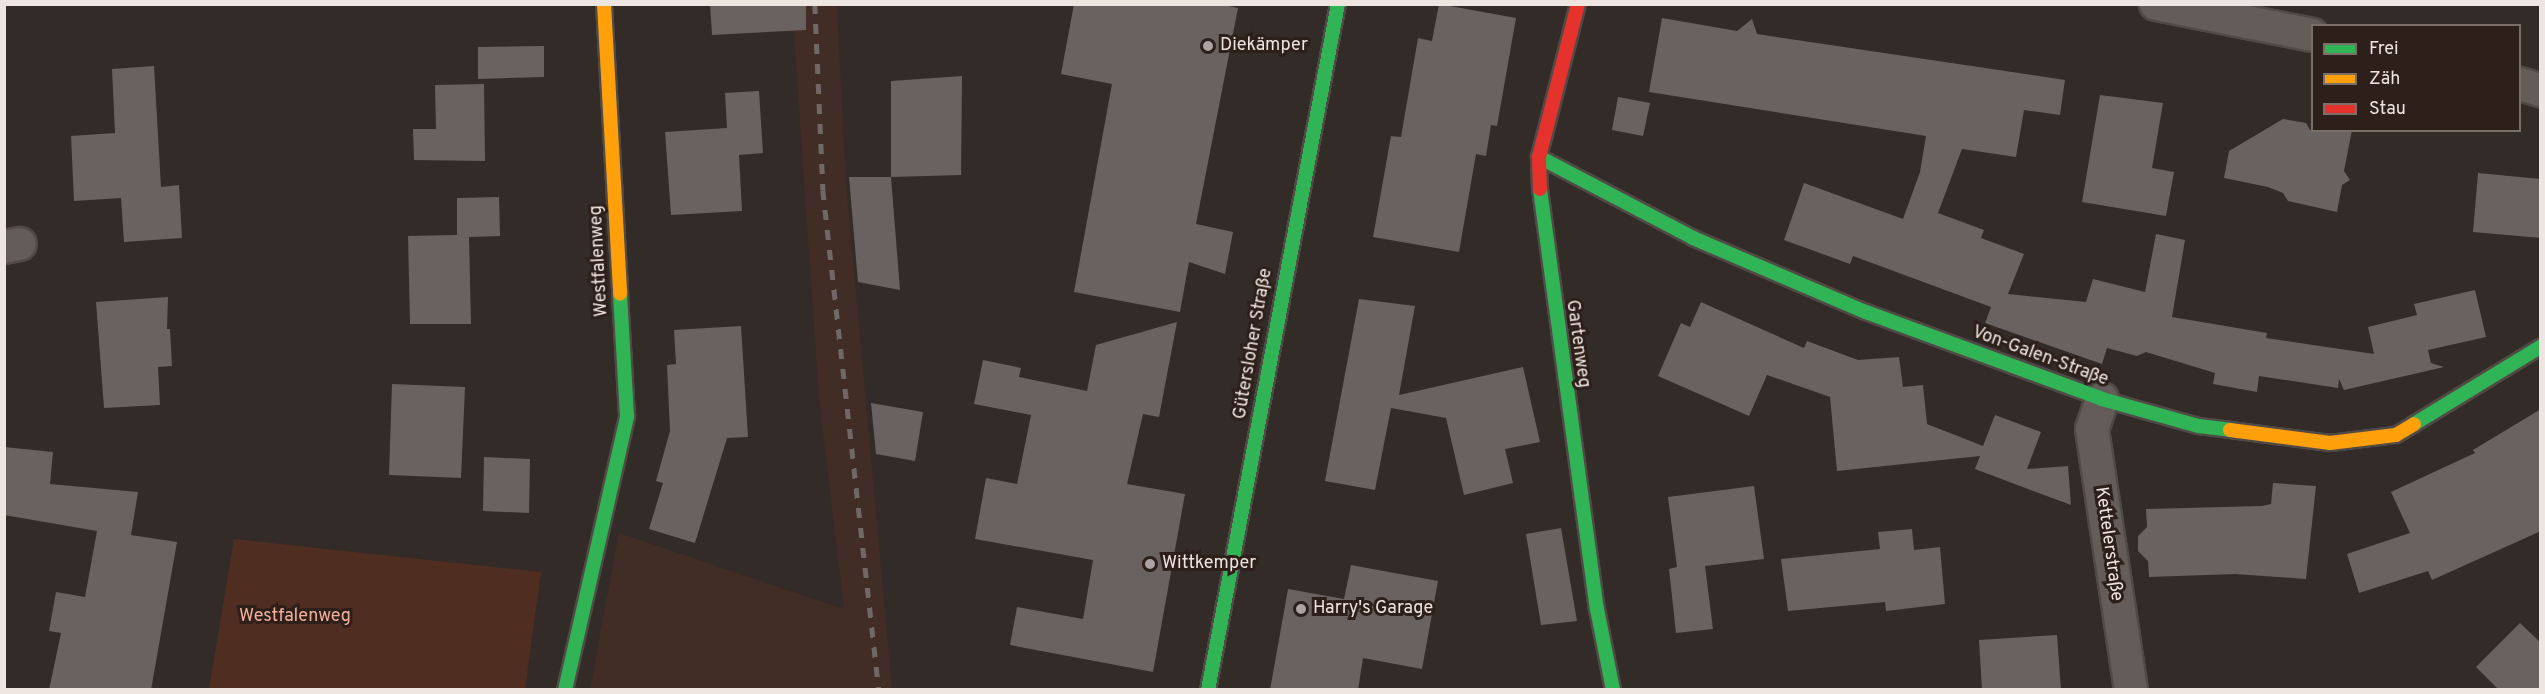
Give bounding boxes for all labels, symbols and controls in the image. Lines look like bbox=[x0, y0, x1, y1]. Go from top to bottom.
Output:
legend bbox=[2311, 24, 2521, 132]
place label: Diekämper bbox=[1220, 35, 1308, 57]
text: Frei bbox=[2369, 38, 2399, 61]
marker: Diekämper bbox=[1201, 39, 1215, 53]
text: Zäh bbox=[2369, 68, 2400, 91]
text: Stau bbox=[2369, 98, 2406, 121]
street label: Westfalenweg bbox=[586, 205, 614, 317]
street label: Gütersloher Straße bbox=[1230, 267, 1278, 421]
street label: Gartenweg bbox=[1560, 299, 1594, 389]
street label: Von-Galen-Straße bbox=[1969, 322, 2111, 392]
street label: Kettelerstraße bbox=[2089, 485, 2127, 603]
place label: Wittkemper bbox=[1162, 553, 1256, 575]
marker: Wittkemper bbox=[1143, 557, 1157, 571]
place label: Harry's Garage bbox=[1313, 598, 1433, 620]
marker: Harry's Garage bbox=[1294, 602, 1308, 616]
park label: Westfalenweg bbox=[239, 606, 351, 628]

